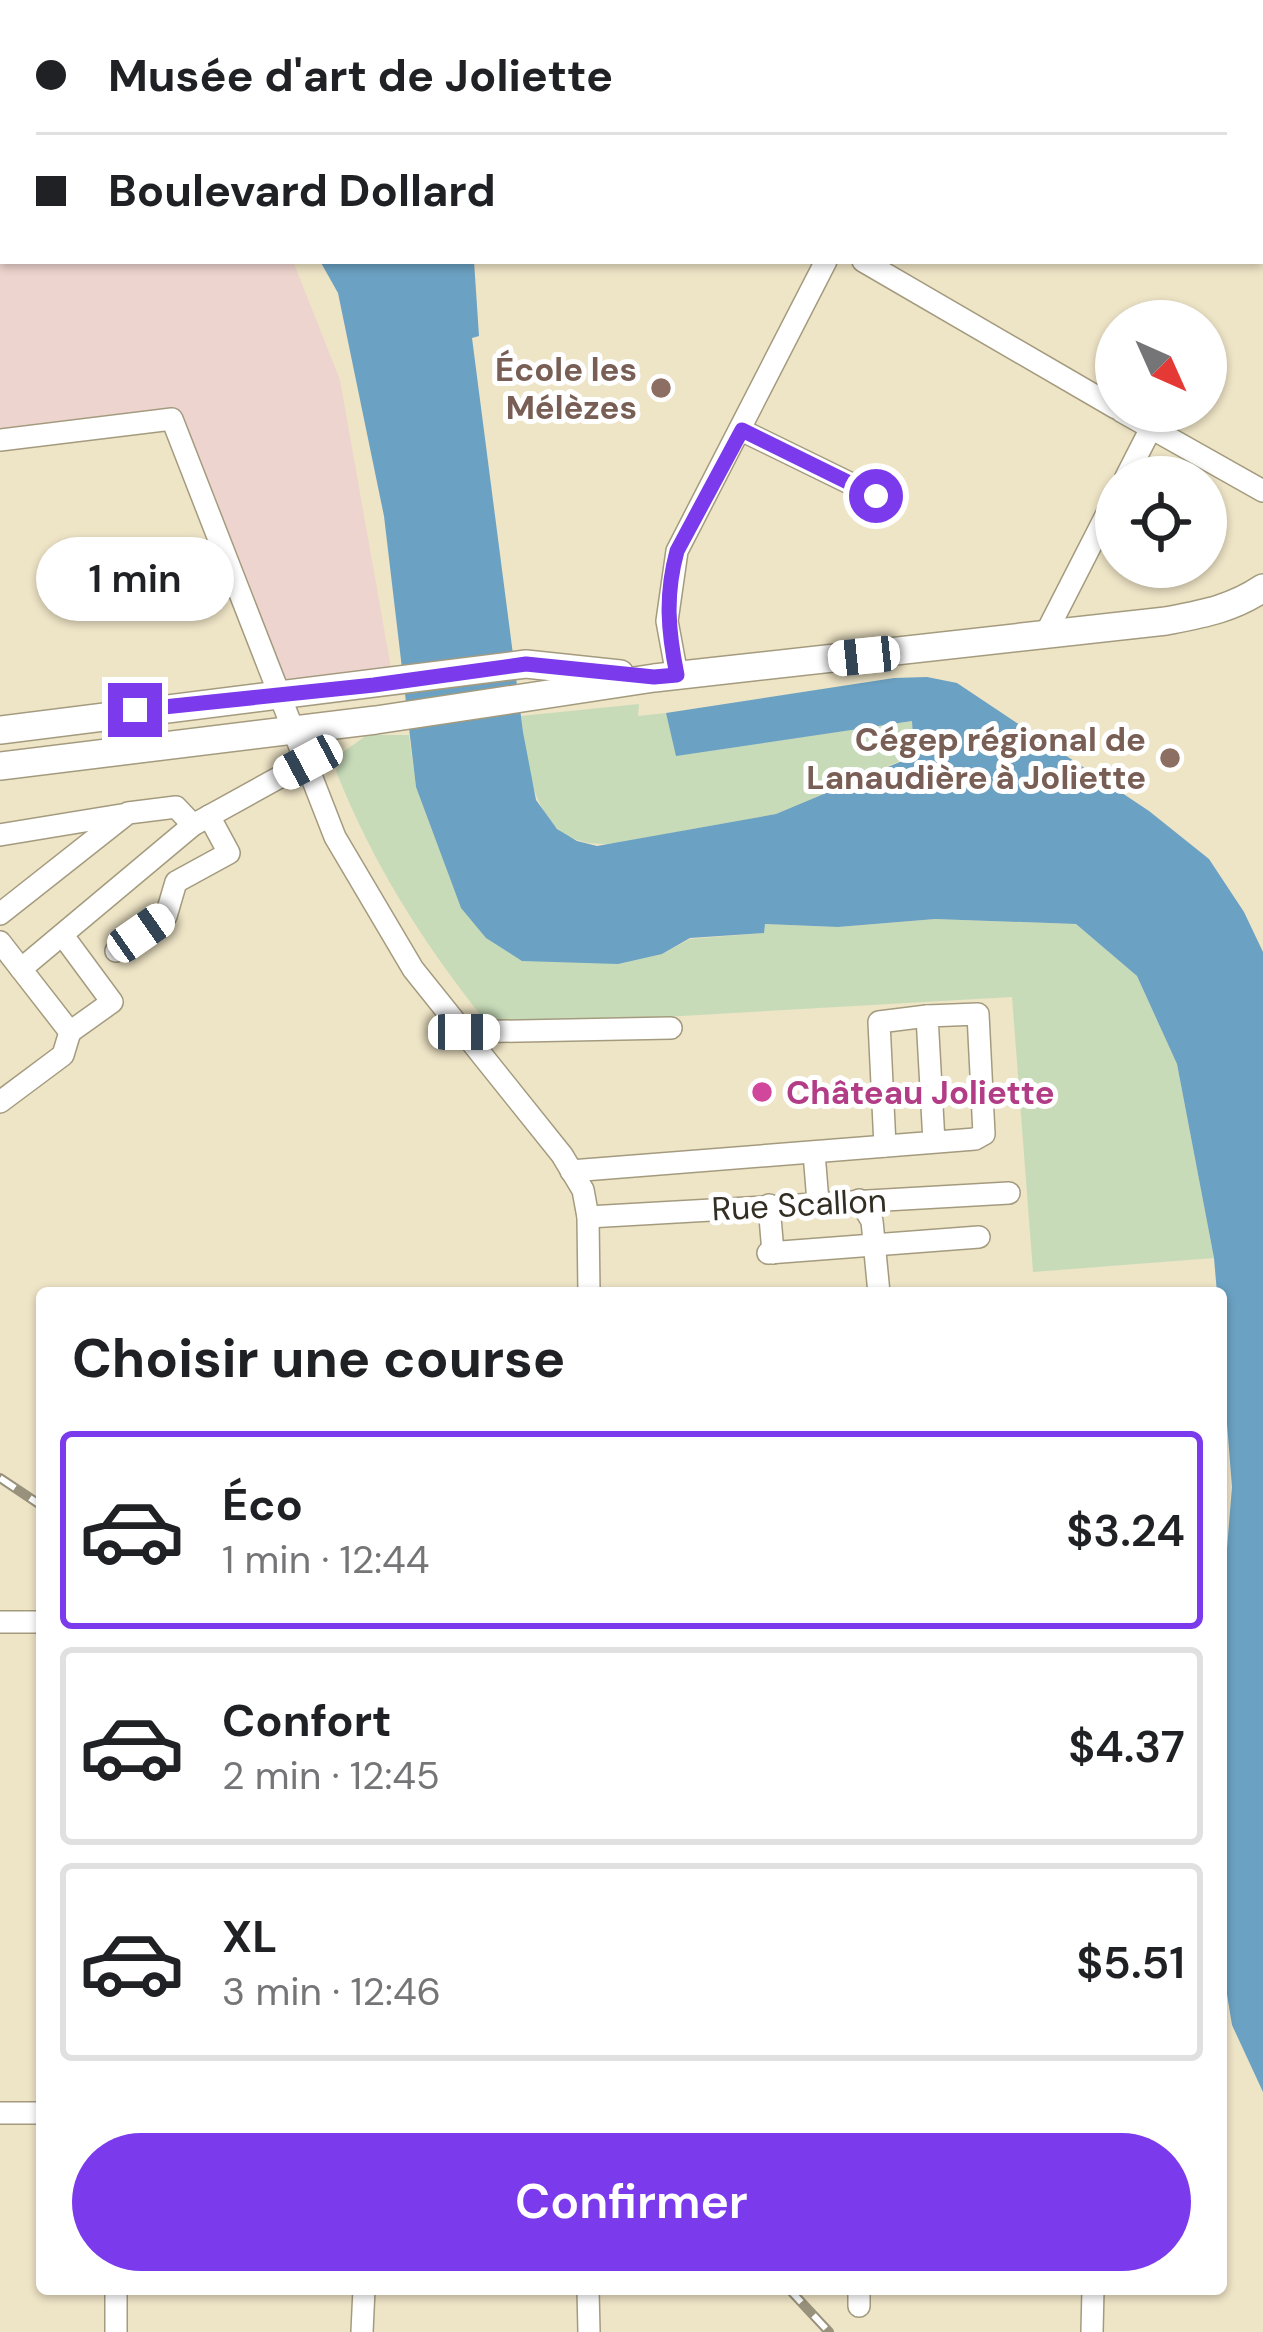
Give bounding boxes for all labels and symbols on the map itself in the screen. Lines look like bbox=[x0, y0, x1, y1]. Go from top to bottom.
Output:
north arrow bbox=[1095, 300, 1227, 432]
place label: École les Mélèzes bbox=[495, 348, 637, 429]
marker: École les Mélèzes bbox=[648, 375, 674, 401]
route start bbox=[849, 469, 903, 523]
callout: 1 min bbox=[36, 536, 234, 620]
car bbox=[826, 634, 902, 678]
route end bbox=[108, 683, 162, 737]
place label: Cégep régional de Lanaudière à Joliette bbox=[806, 718, 1146, 799]
car bbox=[268, 729, 348, 795]
marker: Cégep régional de Lanaudière à Joliette bbox=[1157, 745, 1183, 771]
car bbox=[101, 898, 181, 968]
car bbox=[428, 1014, 500, 1050]
place label: Château Joliette bbox=[786, 1071, 1055, 1114]
marker: Château Joliette bbox=[749, 1079, 775, 1105]
street label: Rue Scallon bbox=[710, 1178, 888, 1231]

